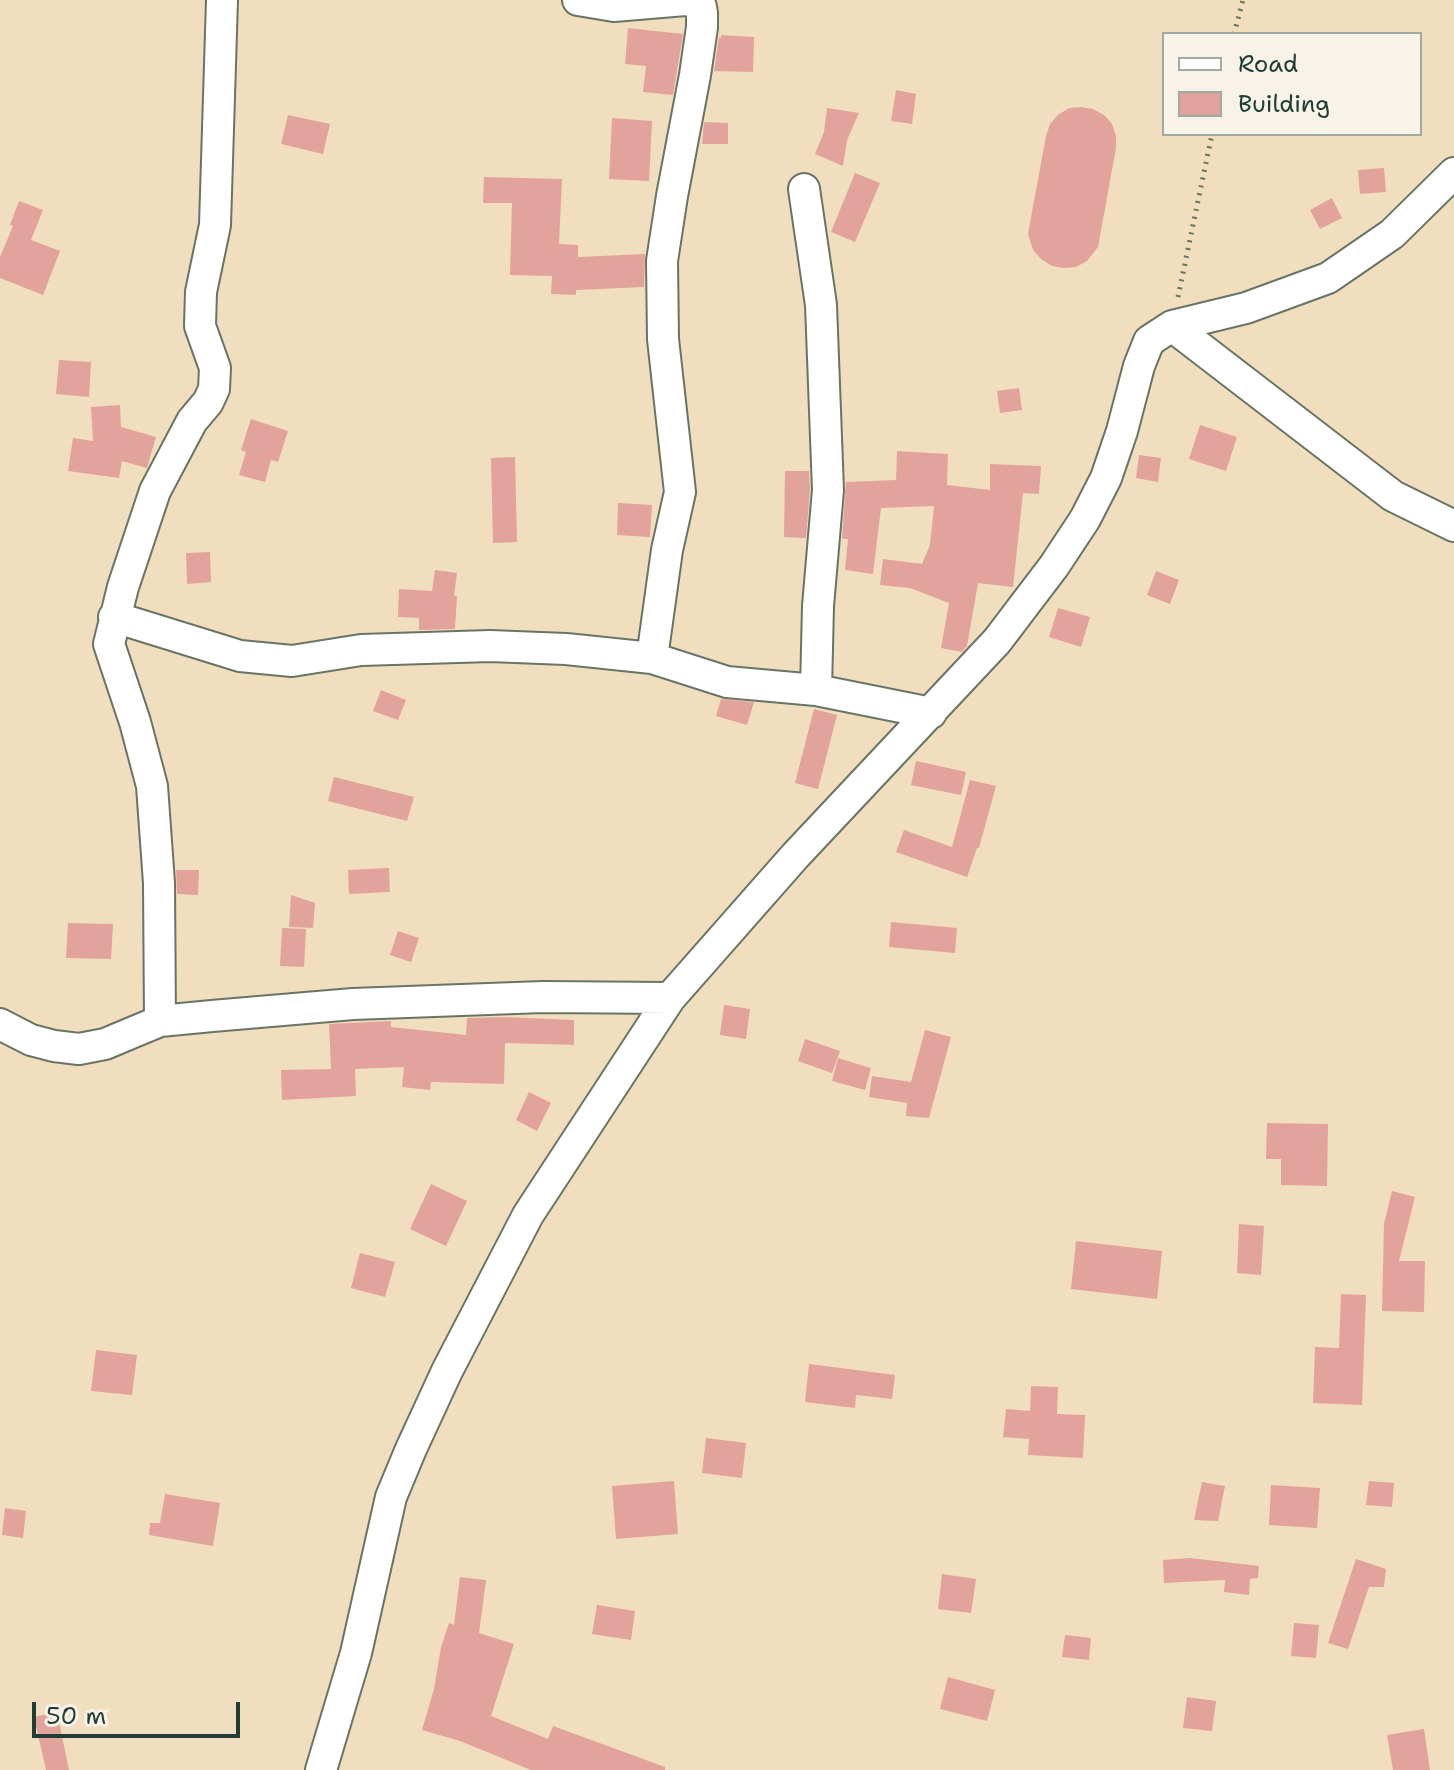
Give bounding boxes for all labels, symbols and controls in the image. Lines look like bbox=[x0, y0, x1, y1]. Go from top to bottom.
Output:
legend bbox=[1162, 32, 1422, 136]
text: Road bbox=[1238, 48, 1298, 80]
text: Building bbox=[1238, 88, 1330, 120]
scale bar bbox=[36, 1686, 244, 1736]
text: 50 m bbox=[46, 1700, 106, 1732]

